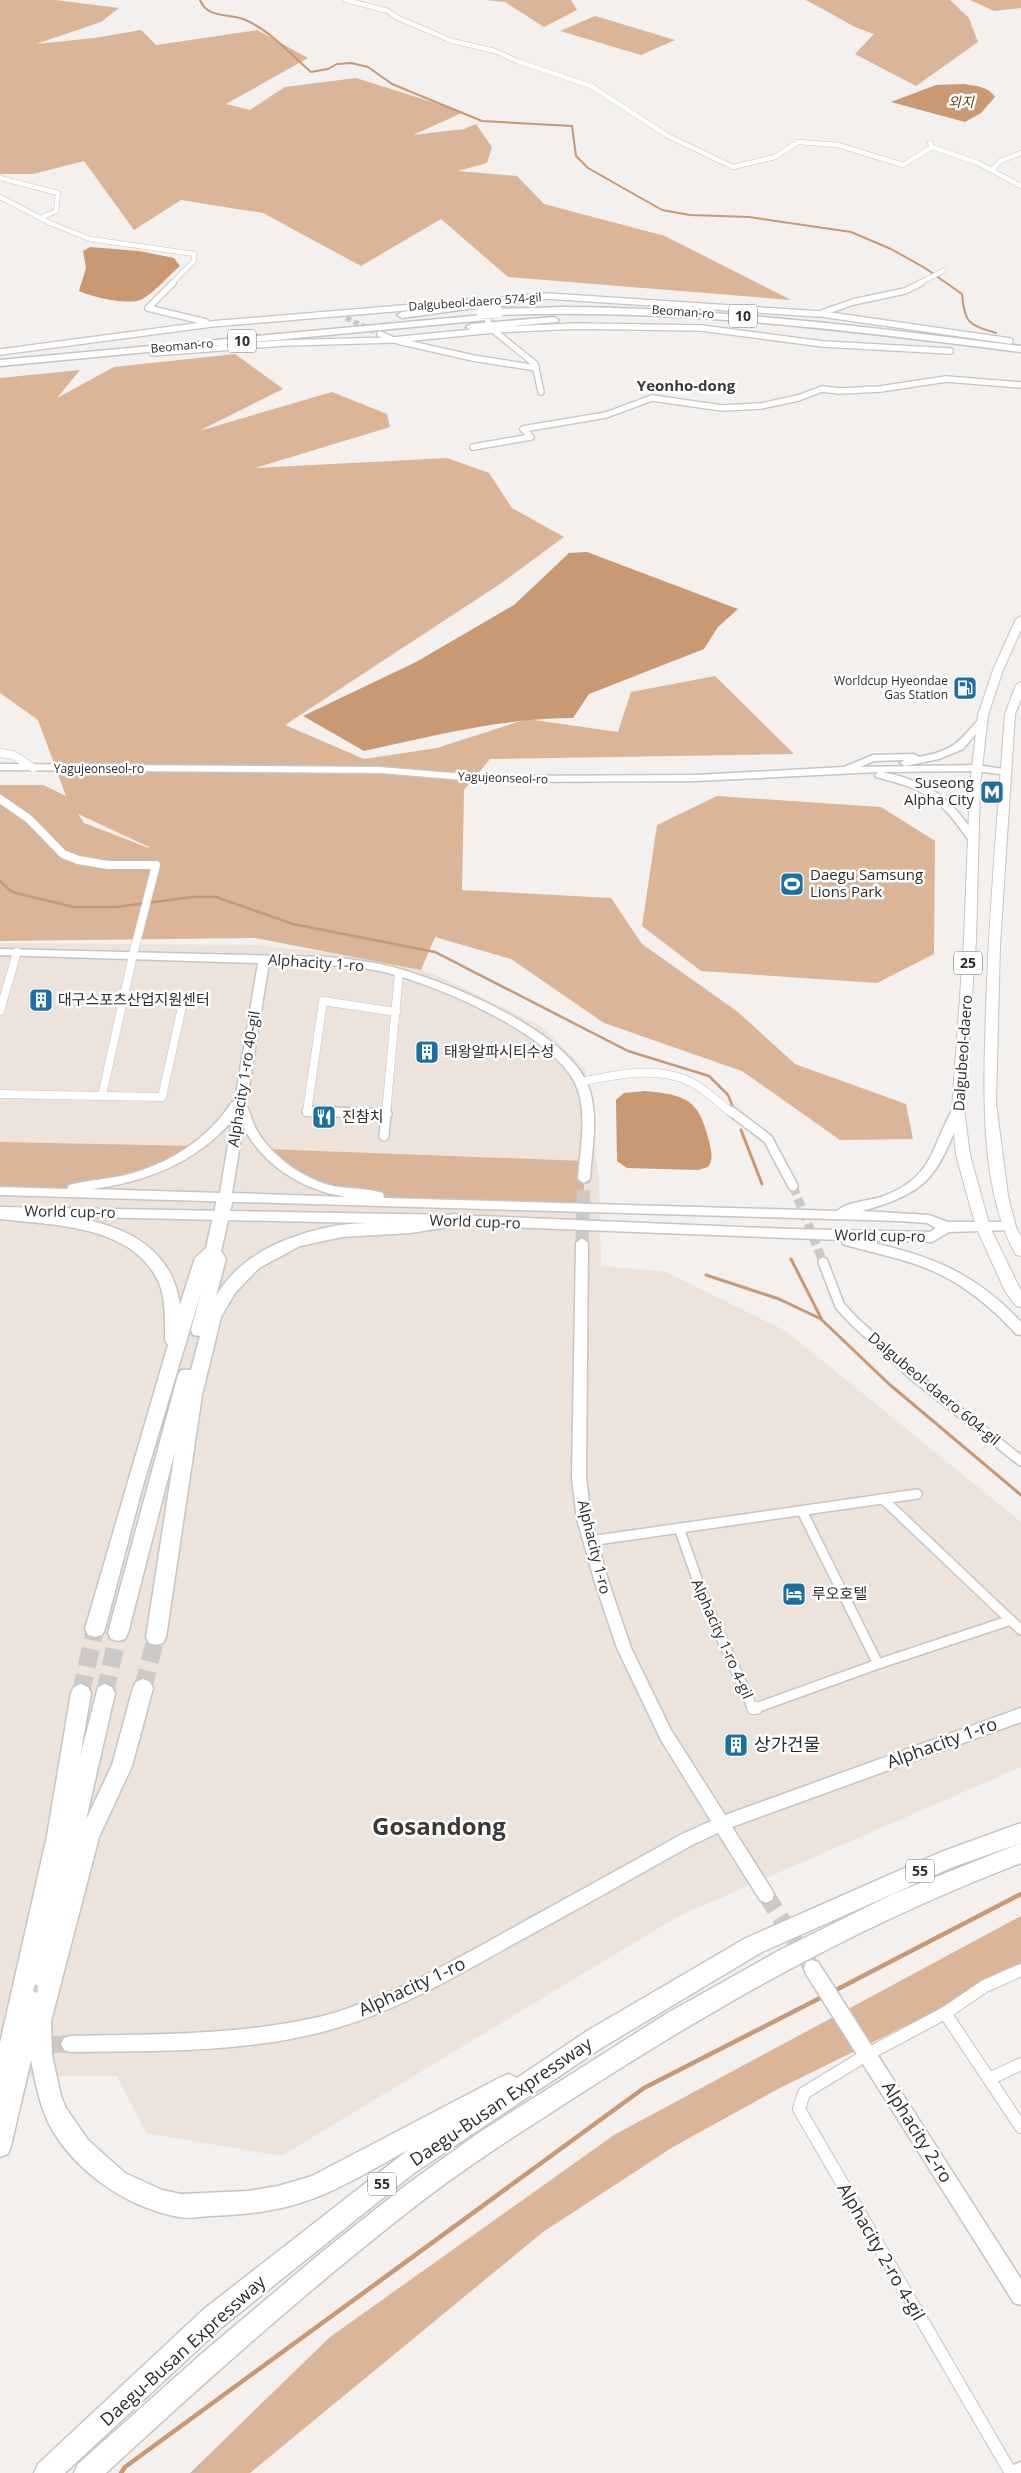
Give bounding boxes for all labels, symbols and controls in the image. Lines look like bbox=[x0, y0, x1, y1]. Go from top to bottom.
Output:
water label: 외지 bbox=[948, 92, 975, 111]
street label: Dalgubeol-daero 574-gil bbox=[408, 288, 542, 315]
street label: Beoman-ro bbox=[651, 301, 715, 322]
road number: 10 bbox=[729, 304, 757, 328]
road number: 10 bbox=[228, 330, 256, 352]
street label: Beoman-ro bbox=[150, 334, 214, 357]
district label: Yeonho-dong bbox=[637, 375, 736, 395]
place label: Worldcup Hyeondae Gas Station bbox=[834, 672, 948, 703]
fuel station icon: Worldcup Hyeondae Gas Station bbox=[952, 675, 978, 701]
street label: Yagujeonseol-ro bbox=[54, 760, 144, 777]
street label: Yagujeonseol-ro bbox=[458, 767, 548, 788]
place label: Suseong Alpha City bbox=[904, 772, 974, 809]
metro station icon: Suseong Alpha City bbox=[979, 779, 1005, 805]
place label: Daegu Samsung Lions Park bbox=[810, 864, 923, 901]
sports icon: Daegu Samsung Lions Park bbox=[779, 871, 805, 897]
street label: Alphacity 1-ro bbox=[267, 949, 365, 975]
road number: 25 bbox=[954, 951, 982, 974]
building icon: 대구스포츠산업지원센터 bbox=[28, 987, 54, 1013]
place label: 대구스포츠산업지원센터 bbox=[58, 989, 210, 1009]
street label: Dalgubeol-daero bbox=[948, 994, 976, 1112]
street label: Alphacity 1-ro 40-gil bbox=[222, 1009, 264, 1148]
building icon: 태왕알파시티수성 bbox=[414, 1039, 440, 1065]
place label: 태왕알파시티수성 bbox=[444, 1041, 554, 1061]
restaurant icon: 진참치 bbox=[311, 1104, 337, 1130]
place label: 진참치 bbox=[342, 1106, 383, 1126]
street label: World cup-ro bbox=[24, 1200, 116, 1222]
street label: World cup-ro bbox=[429, 1209, 521, 1233]
street label: World cup-ro bbox=[834, 1224, 926, 1246]
street label: Dalgubeol-daero 604-gil bbox=[864, 1327, 1005, 1450]
street label: Alphacity 1-ro bbox=[574, 1498, 616, 1596]
street label: Alphacity 1-ro 4-gil bbox=[687, 1575, 758, 1702]
hotel icon: 루오호텔 bbox=[781, 1581, 807, 1607]
place label: 루오호텔 bbox=[812, 1583, 867, 1603]
street label: Alphacity 1-ro bbox=[883, 1711, 1000, 1773]
building icon: 상가건물 bbox=[723, 1732, 749, 1758]
place label: 상가건물 bbox=[754, 1732, 820, 1756]
district label: Gosandong bbox=[372, 1809, 506, 1842]
road number: 55 bbox=[906, 1860, 934, 1882]
street label: Alphacity 1-ro bbox=[354, 1951, 469, 2021]
street label: Daegu-Busan Expressway bbox=[405, 2031, 597, 2171]
street label: Alphacity 2-ro bbox=[877, 2076, 959, 2187]
road number: 55 bbox=[368, 2172, 396, 2196]
street label: Alphacity 2-ro 4-gil bbox=[833, 2178, 931, 2325]
street label: Daegu-Busan Expressway bbox=[95, 2269, 271, 2431]

